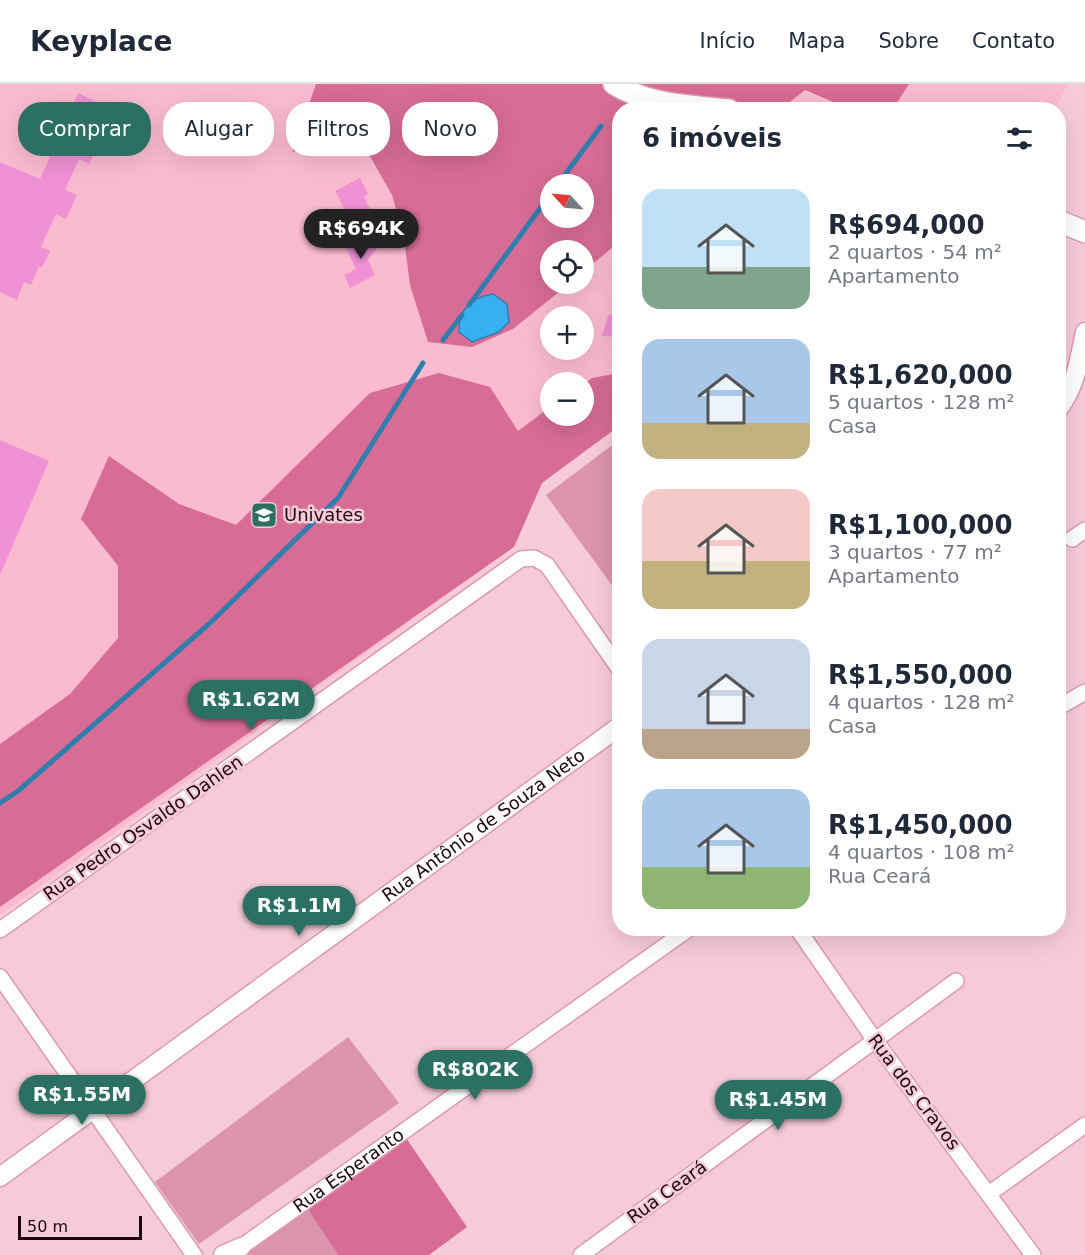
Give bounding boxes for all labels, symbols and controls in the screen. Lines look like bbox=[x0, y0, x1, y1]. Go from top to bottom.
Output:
text: Keyplace bbox=[30, 25, 173, 58]
text: Início bbox=[700, 29, 755, 53]
text: Mapa bbox=[788, 29, 845, 53]
text: Sobre bbox=[878, 29, 939, 53]
text: Contato bbox=[972, 29, 1055, 53]
chip: Comprar bbox=[18, 102, 151, 156]
chip: Alugar bbox=[163, 102, 274, 156]
chip: Filtros bbox=[286, 102, 390, 156]
chip: Novo bbox=[402, 102, 498, 156]
icon: filters bbox=[1003, 122, 1036, 155]
text: 6 imóveis bbox=[642, 123, 782, 153]
north arrow bbox=[540, 174, 594, 228]
map controls bbox=[540, 174, 594, 426]
pin: R$694K bbox=[312, 209, 410, 260]
text: R$694,000 bbox=[828, 210, 985, 240]
icon: home bbox=[690, 213, 762, 285]
text: R$694K bbox=[318, 216, 404, 240]
button: locate bbox=[540, 240, 594, 294]
text: 2 quartos · 54 m² bbox=[828, 240, 1002, 264]
text: Apartamento bbox=[828, 264, 960, 288]
button: + bbox=[540, 306, 594, 360]
text: R$1,620,000 bbox=[828, 360, 1013, 390]
icon: home bbox=[690, 363, 762, 435]
button: − bbox=[540, 372, 594, 426]
text: 5 quartos · 128 m² bbox=[828, 390, 1015, 414]
text: Casa bbox=[828, 414, 877, 438]
school or university icon: Univates bbox=[249, 500, 279, 530]
place label: Univates bbox=[284, 504, 363, 525]
text: R$1,100,000 bbox=[828, 510, 1013, 540]
icon: home bbox=[690, 513, 762, 585]
text: 3 quartos · 77 m² bbox=[828, 540, 1002, 564]
text: Apartamento bbox=[828, 564, 960, 588]
text: R$1,550,000 bbox=[828, 660, 1013, 690]
icon: home bbox=[690, 663, 762, 735]
pin: R$1.62M bbox=[196, 680, 306, 731]
text: R$1.62M bbox=[202, 687, 300, 711]
text: 4 quartos · 128 m² bbox=[828, 690, 1015, 714]
text: Casa bbox=[828, 714, 877, 738]
street label: Rua Antônio de Souza Neto bbox=[378, 744, 589, 906]
street label: Rua Pedro Osvaldo Dahlen bbox=[39, 751, 246, 905]
text: R$1,450,000 bbox=[828, 810, 1013, 840]
icon: home bbox=[690, 813, 762, 885]
text: 4 quartos · 108 m² bbox=[828, 840, 1015, 864]
text: Rua Ceará bbox=[828, 864, 931, 888]
pin: R$1.1M bbox=[250, 886, 348, 937]
text: R$1.1M bbox=[257, 893, 341, 917]
street label: Rua dos Cravos bbox=[864, 1030, 965, 1154]
pin: R$802K bbox=[426, 1050, 524, 1101]
text: R$802K bbox=[432, 1057, 518, 1081]
pin: R$1.55M bbox=[27, 1075, 137, 1126]
pin: R$1.45M bbox=[723, 1080, 833, 1131]
text: R$1.55M bbox=[33, 1082, 131, 1106]
text: R$1.45M bbox=[729, 1087, 827, 1111]
street label: Rua Esperanto bbox=[289, 1124, 408, 1217]
street label: Rua Ceará bbox=[623, 1156, 710, 1227]
scale bar bbox=[18, 1213, 142, 1240]
text: 50 m bbox=[27, 1217, 68, 1236]

